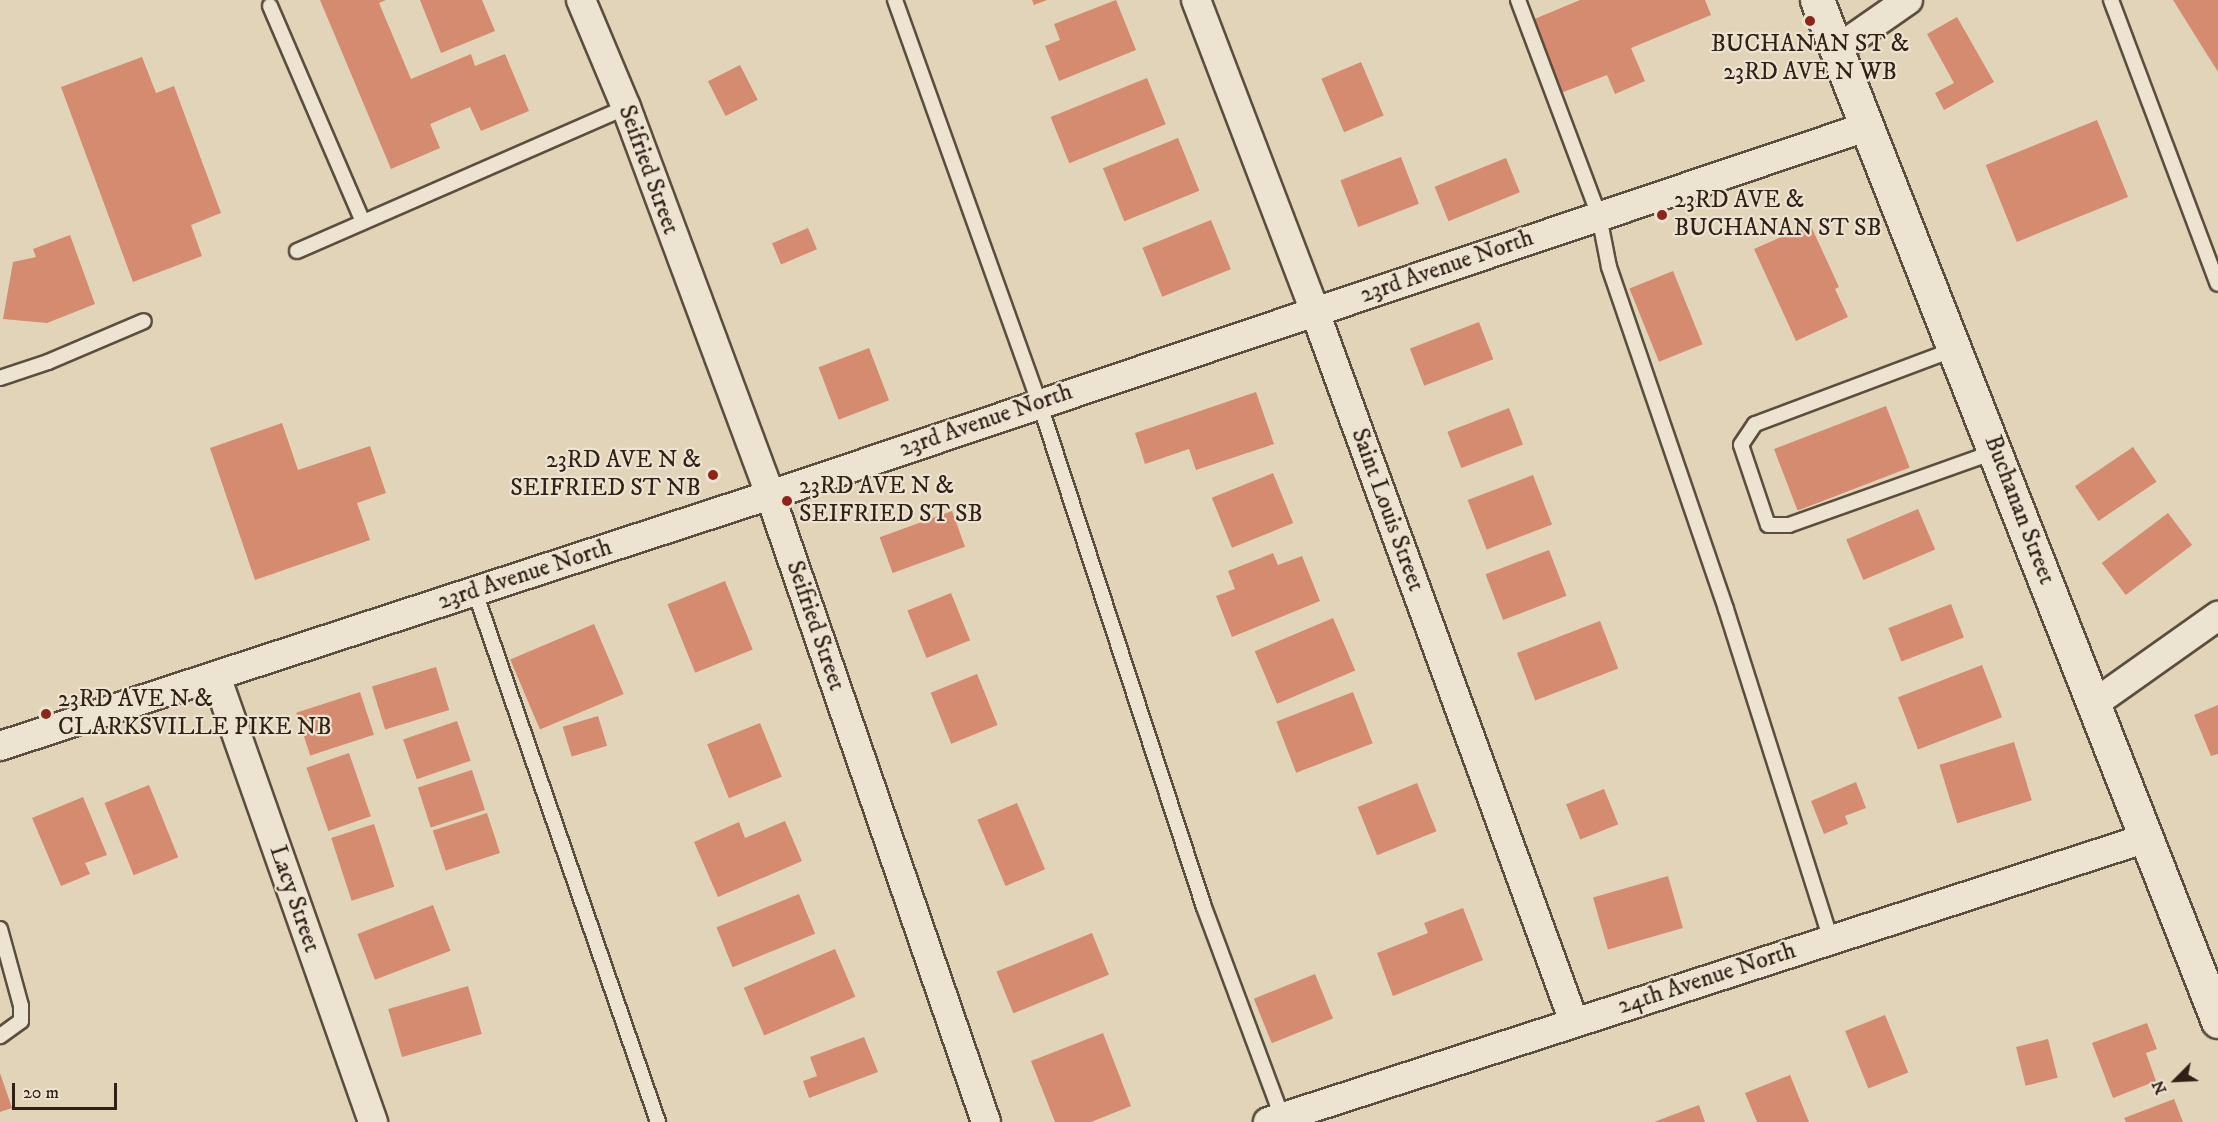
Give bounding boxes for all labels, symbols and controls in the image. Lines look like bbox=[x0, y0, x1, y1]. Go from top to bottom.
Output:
marker: BUCHANAN ST & 23RD AVE N WB bbox=[1803, 14, 1817, 28]
place label: BUCHANAN ST & 23RD AVE N WB bbox=[1711, 31, 1909, 87]
street label: Seifried Street bbox=[611, 102, 685, 238]
place label: 23RD AVE & BUCHANAN ST SB bbox=[1674, 187, 1882, 243]
marker: 23RD AVE & BUCHANAN ST SB bbox=[1655, 208, 1669, 222]
street label: 23rd Avenue North bbox=[1357, 224, 1537, 310]
street label: 23rd Avenue North bbox=[896, 378, 1076, 464]
street label: Saint Louis Street bbox=[1344, 425, 1430, 595]
street label: Buchanan Street bbox=[1977, 432, 2061, 588]
place label: 23RD AVE N & SEIFRIED ST NB bbox=[510, 447, 701, 503]
marker: 23RD AVE N & SEIFRIED ST NB bbox=[706, 468, 720, 482]
place label: 23RD AVE N & SEIFRIED ST SB bbox=[799, 473, 983, 529]
marker: 23RD AVE N & SEIFRIED ST SB bbox=[780, 494, 794, 508]
street label: 23rd Avenue North bbox=[434, 533, 616, 617]
street label: Seifried Street bbox=[779, 557, 851, 695]
place label: 23RD AVE N & CLARKSVILLE PIKE NB bbox=[58, 686, 332, 742]
marker: 23RD AVE N & CLARKSVILLE PIKE NB bbox=[39, 707, 53, 721]
street label: Lacy Street bbox=[262, 842, 326, 956]
street label: 24th Avenue North bbox=[1614, 937, 1800, 1021]
north arrow bbox=[2146, 1050, 2206, 1110]
scale bar bbox=[15, 1071, 120, 1109]
text: N bbox=[2148, 1077, 2171, 1097]
text: 20 m bbox=[23, 1082, 59, 1104]

